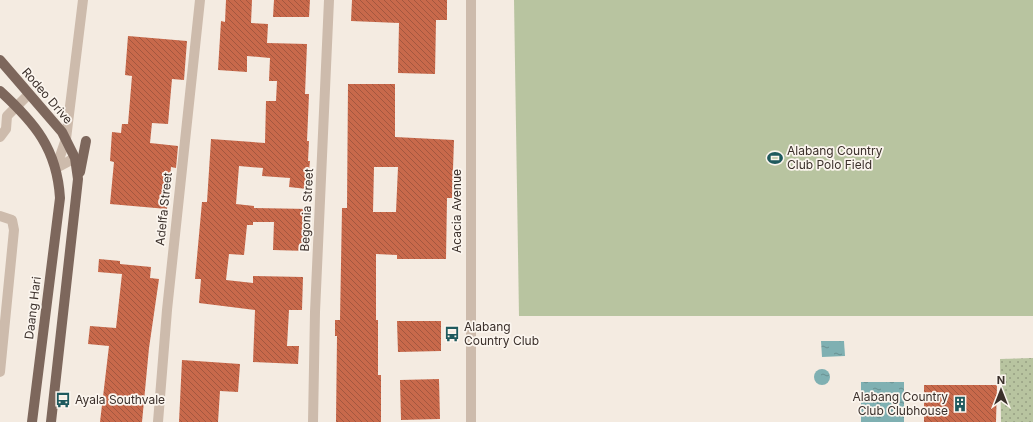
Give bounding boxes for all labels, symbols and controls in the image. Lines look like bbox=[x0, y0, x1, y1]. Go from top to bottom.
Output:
street label: Rodeo Drive bbox=[19, 65, 76, 127]
place label: Alabang Country Club Polo Field bbox=[787, 143, 883, 172]
sports icon: Alabang Country Club Polo Field bbox=[766, 149, 784, 167]
street label: Begonia Street bbox=[297, 168, 316, 252]
street label: Acacia Avenue bbox=[449, 169, 464, 253]
street label: Adelfa Street bbox=[152, 171, 175, 246]
street label: Daang Hari bbox=[21, 276, 44, 340]
place label: Alabang Country Club bbox=[464, 319, 539, 348]
bus stop icon: Alabang Country Club bbox=[443, 325, 461, 343]
north arrow bbox=[981, 370, 1021, 410]
text: N bbox=[997, 373, 1005, 387]
place label: Alabang Country Club Clubhouse bbox=[853, 389, 948, 418]
bus stop icon: Ayala Southvale bbox=[54, 391, 72, 409]
place label: Ayala Southvale bbox=[75, 392, 165, 407]
building icon: Alabang Country Club Clubhouse bbox=[951, 395, 969, 413]

